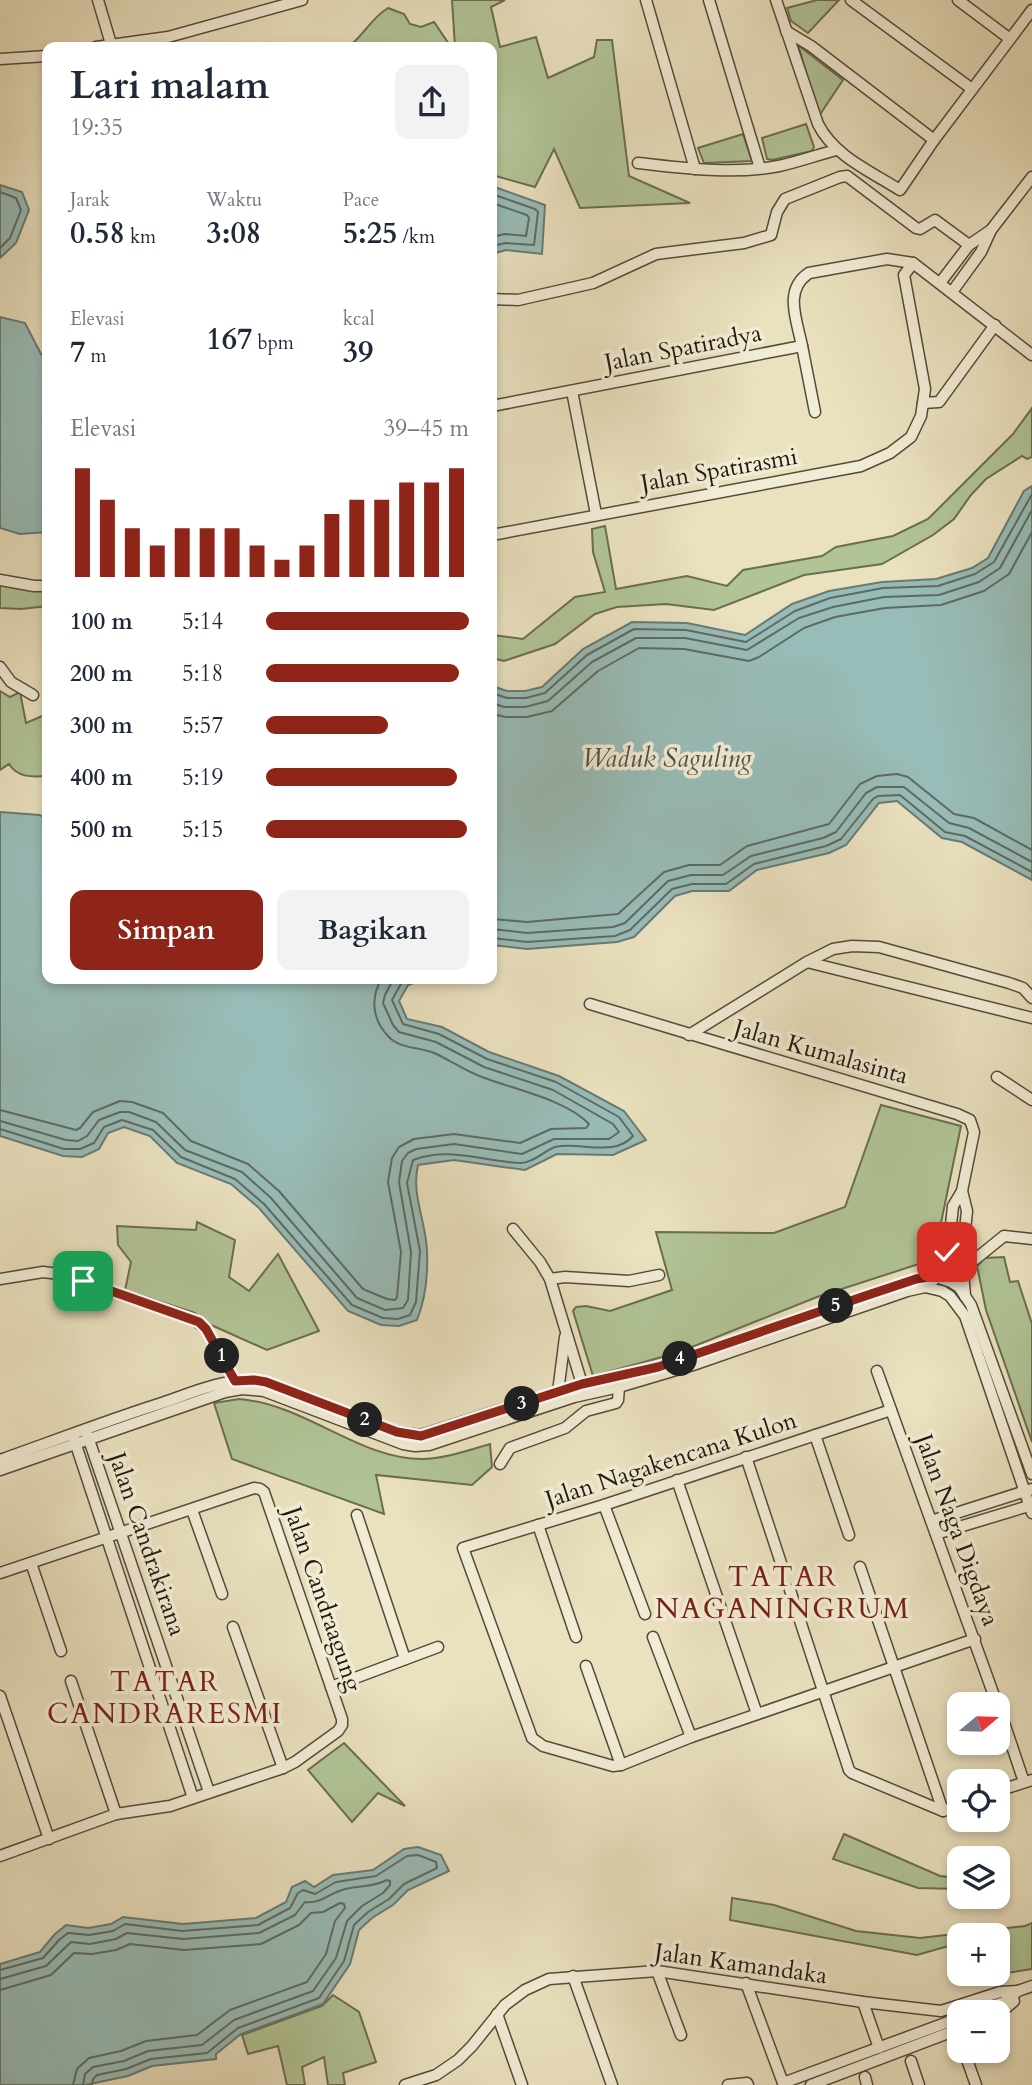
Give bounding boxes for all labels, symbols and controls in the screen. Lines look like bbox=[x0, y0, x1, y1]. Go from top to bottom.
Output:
text: Lari malam bbox=[70, 60, 269, 112]
button: share bbox=[395, 65, 469, 139]
text: 19:35 bbox=[70, 112, 123, 143]
text: Jarak bbox=[70, 187, 110, 213]
text: Waktu bbox=[206, 187, 262, 213]
text: Pace bbox=[343, 187, 379, 213]
text: 0.58 bbox=[70, 213, 125, 254]
text: 3:08 bbox=[206, 213, 261, 254]
text: 5:25 bbox=[343, 213, 397, 254]
text: km bbox=[125, 224, 156, 250]
text: /km bbox=[397, 224, 435, 250]
text: Elevasi bbox=[70, 306, 125, 332]
text: kcal bbox=[343, 306, 375, 332]
street label: Jalan Spatiradya bbox=[599, 316, 765, 380]
text: 167 bbox=[206, 319, 252, 360]
text: bpm bbox=[252, 330, 294, 356]
text: 7 bbox=[70, 332, 85, 373]
text: 39 bbox=[343, 332, 373, 373]
text: m bbox=[85, 343, 107, 369]
text: Elevasi bbox=[70, 413, 136, 444]
text: 39–45 m bbox=[384, 413, 469, 444]
street label: Jalan Spatirasmi bbox=[635, 440, 800, 501]
text: 100 m bbox=[70, 606, 133, 637]
text: 5:14 bbox=[182, 606, 223, 637]
text: 200 m bbox=[70, 658, 133, 689]
text: 5:18 bbox=[182, 658, 223, 689]
text: 300 m bbox=[70, 710, 133, 741]
text: 5:57 bbox=[182, 710, 223, 741]
water label: Waduk Saguling bbox=[582, 741, 752, 776]
text: 400 m bbox=[70, 762, 133, 793]
text: 5:19 bbox=[182, 762, 223, 793]
text: 500 m bbox=[70, 814, 133, 845]
text: 5:15 bbox=[182, 814, 223, 845]
button: Simpan bbox=[70, 890, 263, 970]
button: Bagikan bbox=[277, 890, 469, 970]
street label: Jalan Kumalasinta bbox=[727, 1011, 912, 1093]
pin bbox=[917, 1222, 977, 1282]
icon: check bbox=[928, 1233, 966, 1271]
pin bbox=[53, 1251, 113, 1311]
icon: arrive bbox=[64, 1262, 102, 1300]
pin: 5 bbox=[818, 1288, 854, 1324]
text: 5 bbox=[831, 1292, 840, 1318]
pin: 1 bbox=[204, 1338, 240, 1374]
text: 1 bbox=[217, 1342, 226, 1368]
pin: 4 bbox=[662, 1342, 698, 1376]
text: 4 bbox=[675, 1345, 684, 1371]
pin: 3 bbox=[504, 1386, 540, 1422]
text: 3 bbox=[517, 1390, 526, 1416]
pin: 2 bbox=[348, 1402, 382, 1438]
street label: Jalan Nagakencana Kulon bbox=[538, 1404, 801, 1517]
text: 2 bbox=[360, 1406, 369, 1432]
street label: Jalan Naga Digdaya bbox=[906, 1427, 1007, 1631]
street label: Jalan Candrakirana bbox=[99, 1445, 194, 1641]
street label: Jalan Candraagung bbox=[275, 1499, 370, 1696]
district label: TATAR NAGANINGRUM bbox=[655, 1558, 911, 1628]
district label: TATAR CANDRARESMI bbox=[47, 1663, 283, 1733]
north arrow bbox=[947, 1692, 1010, 1755]
map controls bbox=[947, 1692, 1010, 2063]
button: locate bbox=[947, 1769, 1010, 1832]
button: layers bbox=[947, 1846, 1010, 1909]
button: + bbox=[947, 1923, 1010, 1986]
street label: Jalan Kamandaka bbox=[650, 1935, 830, 1993]
button: − bbox=[947, 2000, 1010, 2063]

